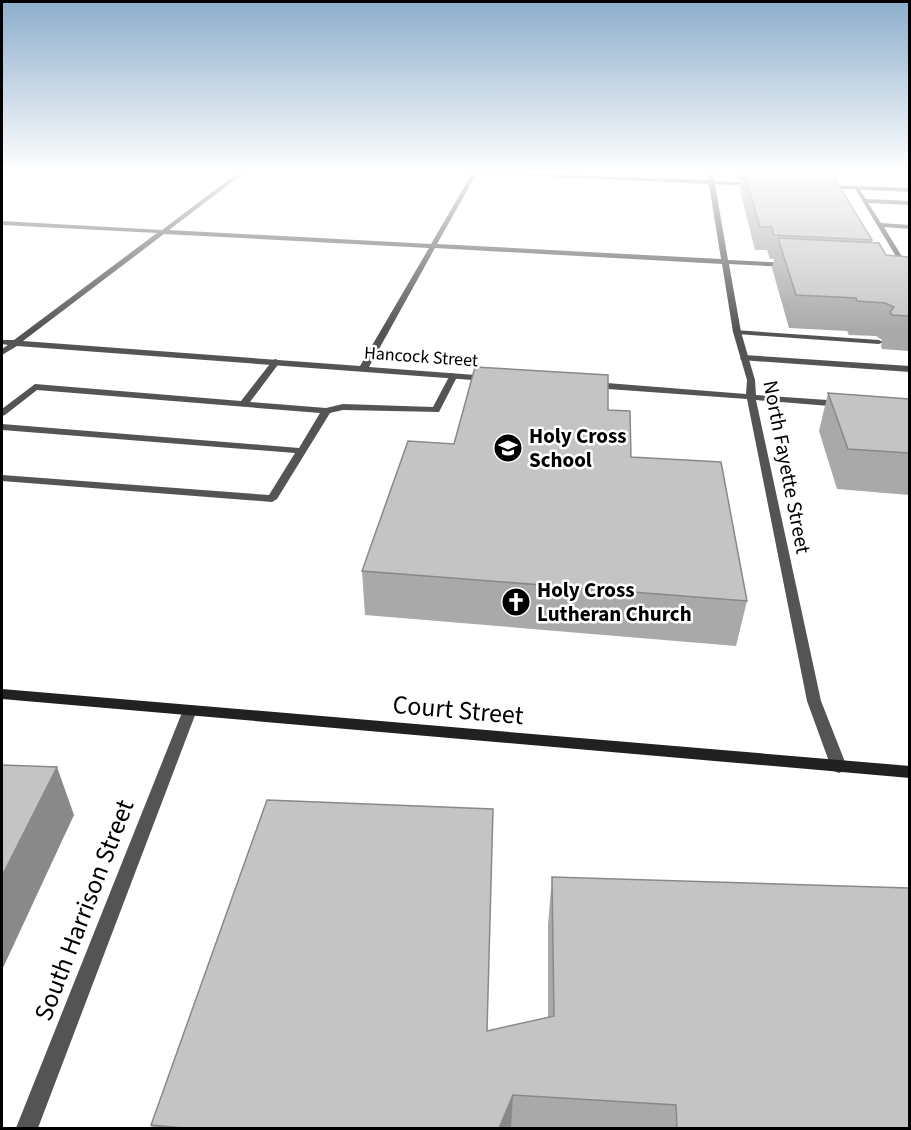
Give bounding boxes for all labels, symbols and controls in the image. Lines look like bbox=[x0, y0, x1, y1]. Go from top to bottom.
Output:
street label: Hancock Street bbox=[363, 341, 479, 373]
street label: North Fayette Street bbox=[755, 378, 819, 556]
place label: Holy Cross School bbox=[529, 421, 626, 475]
school or university icon: Holy Cross School bbox=[492, 432, 524, 464]
place label: Holy Cross Lutheran Church bbox=[537, 575, 692, 629]
church icon: Holy Cross Lutheran Church bbox=[500, 586, 532, 618]
street label: Court Street bbox=[391, 686, 525, 734]
street label: South Harrison Street bbox=[25, 794, 143, 1026]

